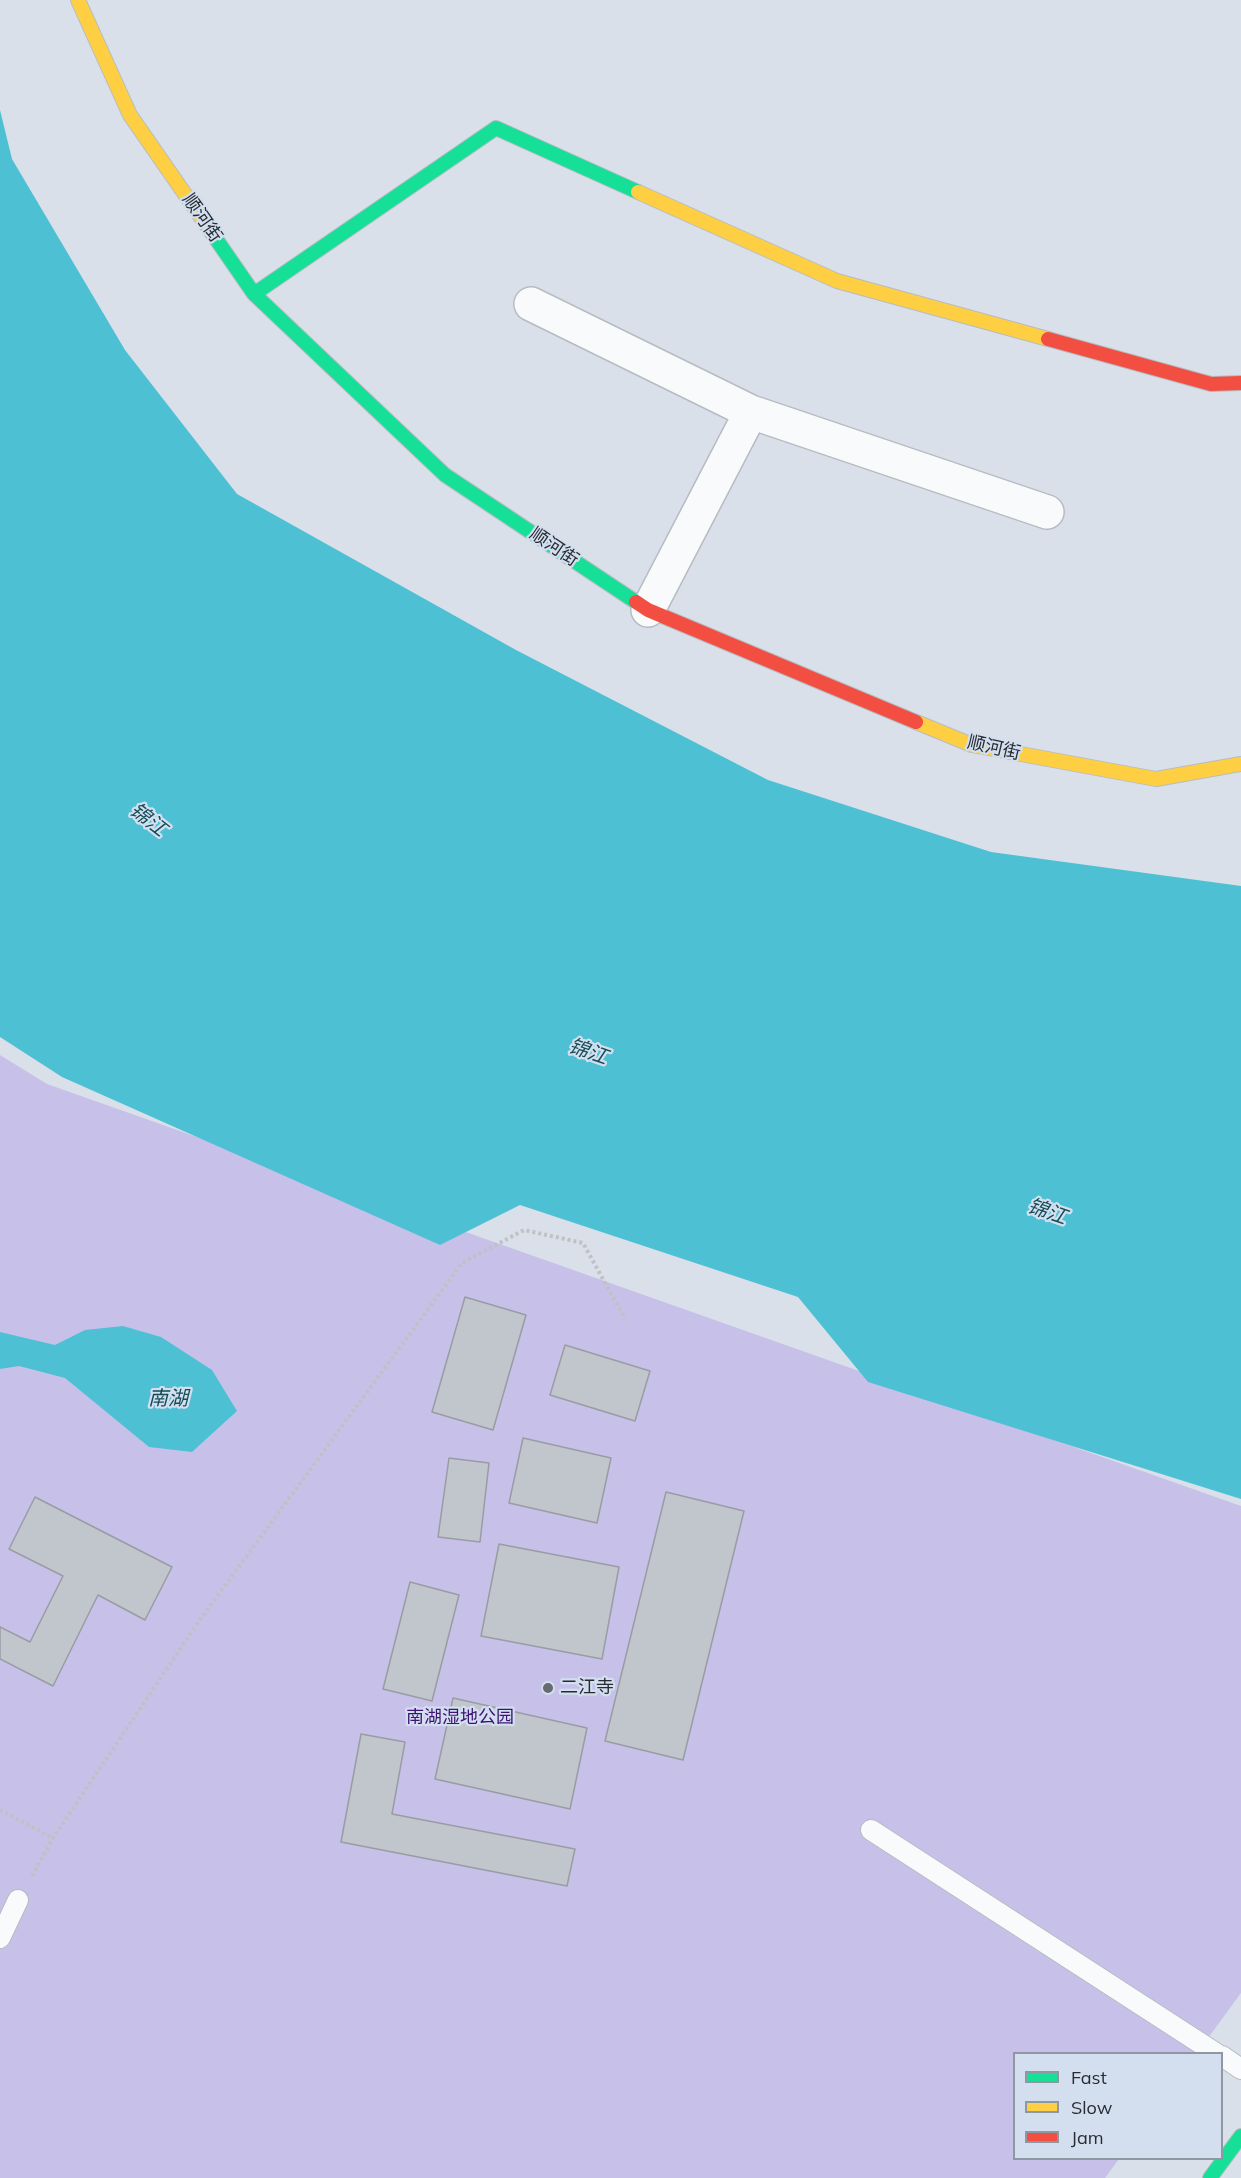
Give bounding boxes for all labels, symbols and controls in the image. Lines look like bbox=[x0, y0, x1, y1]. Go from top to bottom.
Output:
street label: 顺河街 bbox=[178, 190, 226, 246]
street label: 顺河街 bbox=[526, 523, 582, 571]
street label: 顺河街 bbox=[965, 731, 1023, 765]
water label: 锦江 bbox=[125, 798, 171, 842]
water label: 锦江 bbox=[565, 1034, 611, 1070]
water label: 锦江 bbox=[1024, 1194, 1070, 1230]
water label: 南湖 bbox=[148, 1387, 188, 1411]
place label: 二江寺 bbox=[560, 1677, 614, 1699]
marker: 二江寺 bbox=[541, 1681, 555, 1695]
park label: 南湖湿地公园 bbox=[406, 1707, 514, 1729]
legend bbox=[1013, 2052, 1223, 2160]
text: Fast bbox=[1071, 2066, 1107, 2089]
text: Slow bbox=[1071, 2096, 1112, 2119]
text: Jam bbox=[1071, 2126, 1104, 2149]

